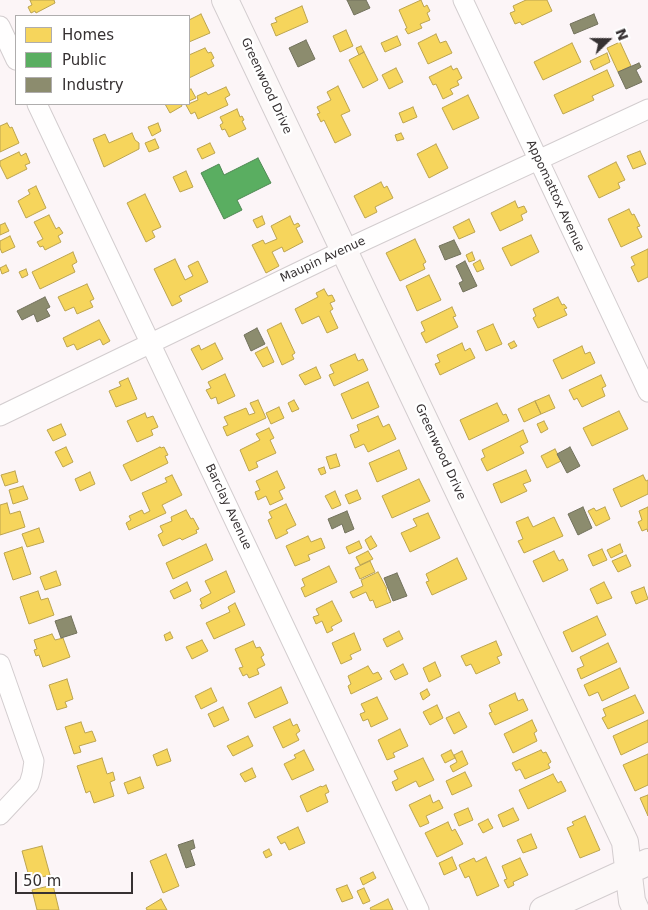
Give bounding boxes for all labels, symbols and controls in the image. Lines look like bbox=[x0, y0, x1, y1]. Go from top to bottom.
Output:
legend bbox=[15, 15, 190, 105]
north arrow bbox=[583, 15, 633, 65]
text: Homes bbox=[62, 26, 114, 44]
text: N bbox=[612, 26, 632, 43]
street label: Greenwood Drive bbox=[237, 36, 295, 136]
text: Public bbox=[62, 51, 106, 69]
text: Industry bbox=[62, 76, 124, 94]
street label: Appomattox Avenue bbox=[523, 138, 587, 254]
street label: Maupin Avenue bbox=[278, 234, 368, 286]
street label: Greenwood Drive bbox=[411, 402, 469, 502]
street label: Barclay Avenue bbox=[202, 462, 254, 552]
scale bar bbox=[18, 862, 135, 894]
text: 50 m bbox=[23, 872, 61, 890]

